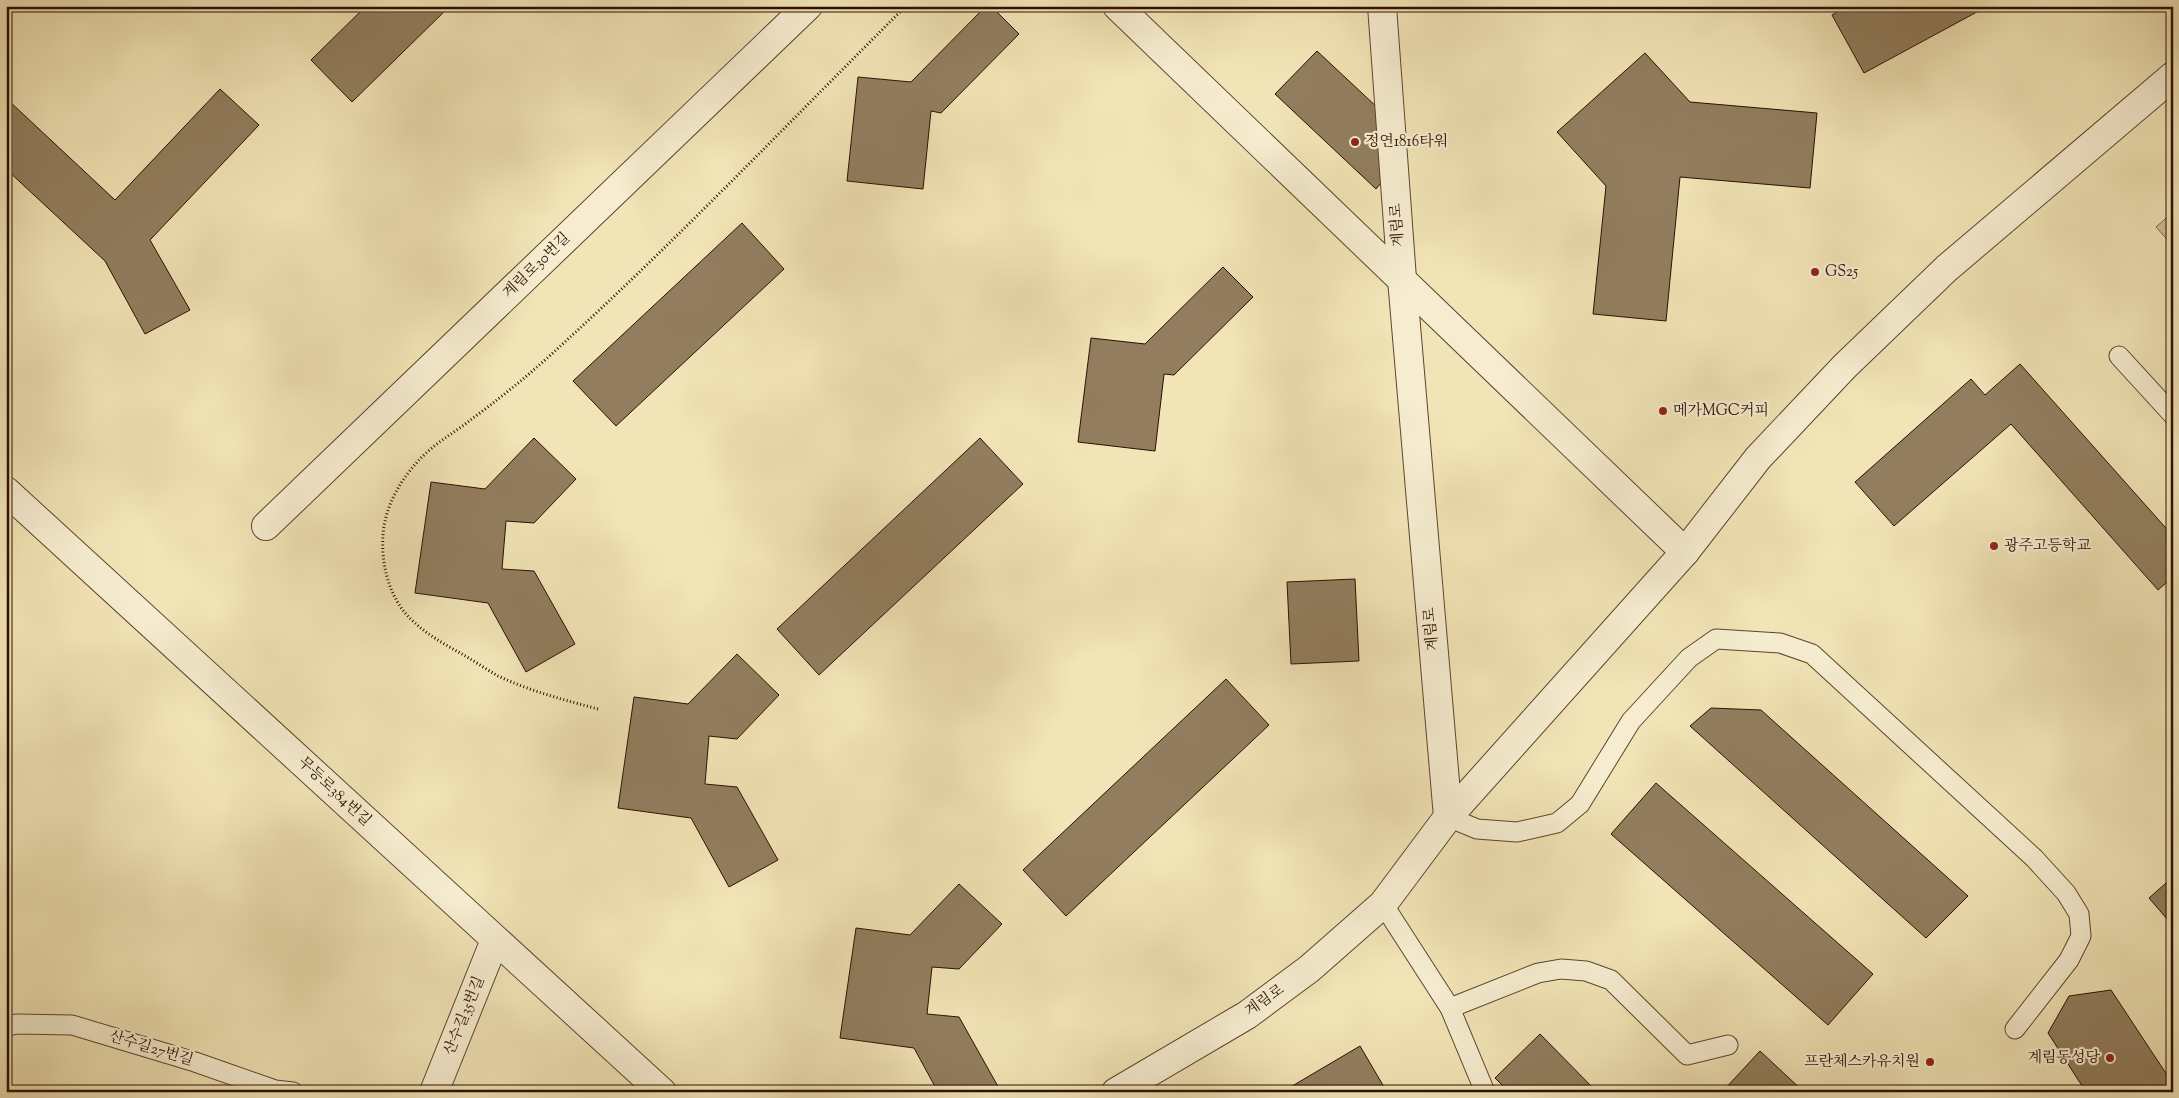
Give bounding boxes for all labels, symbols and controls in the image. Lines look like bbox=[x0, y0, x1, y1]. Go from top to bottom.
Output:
place label: 정연1816타워 bbox=[1365, 132, 1448, 153]
marker: 정연1816타워 bbox=[1349, 136, 1361, 148]
street label: 계림로 bbox=[1386, 202, 1410, 247]
street label: 계림로30번길 bbox=[499, 228, 575, 304]
place label: GS25 bbox=[1825, 262, 1858, 283]
marker: GS25 bbox=[1809, 266, 1821, 278]
place label: 메가MGC커피 bbox=[1673, 401, 1769, 422]
marker: 메가MGC커피 bbox=[1657, 405, 1669, 417]
place label: 광주고등학교 bbox=[2004, 536, 2091, 557]
marker: 광주고등학교 bbox=[1988, 540, 2000, 552]
street label: 계림로 bbox=[1420, 606, 1444, 652]
street label: 무등로384번길 bbox=[293, 752, 375, 832]
street label: 산수길35번길 bbox=[440, 973, 490, 1059]
street label: 계림로 bbox=[1241, 980, 1289, 1022]
street label: 산수길27번길 bbox=[106, 1026, 196, 1072]
place label: 계림동성당 bbox=[2028, 1048, 2101, 1069]
place label: 프란체스카유치원 bbox=[1804, 1052, 1920, 1073]
marker: 계림동성당 bbox=[2104, 1052, 2116, 1064]
marker: 프란체스카유치원 bbox=[1924, 1056, 1936, 1068]

